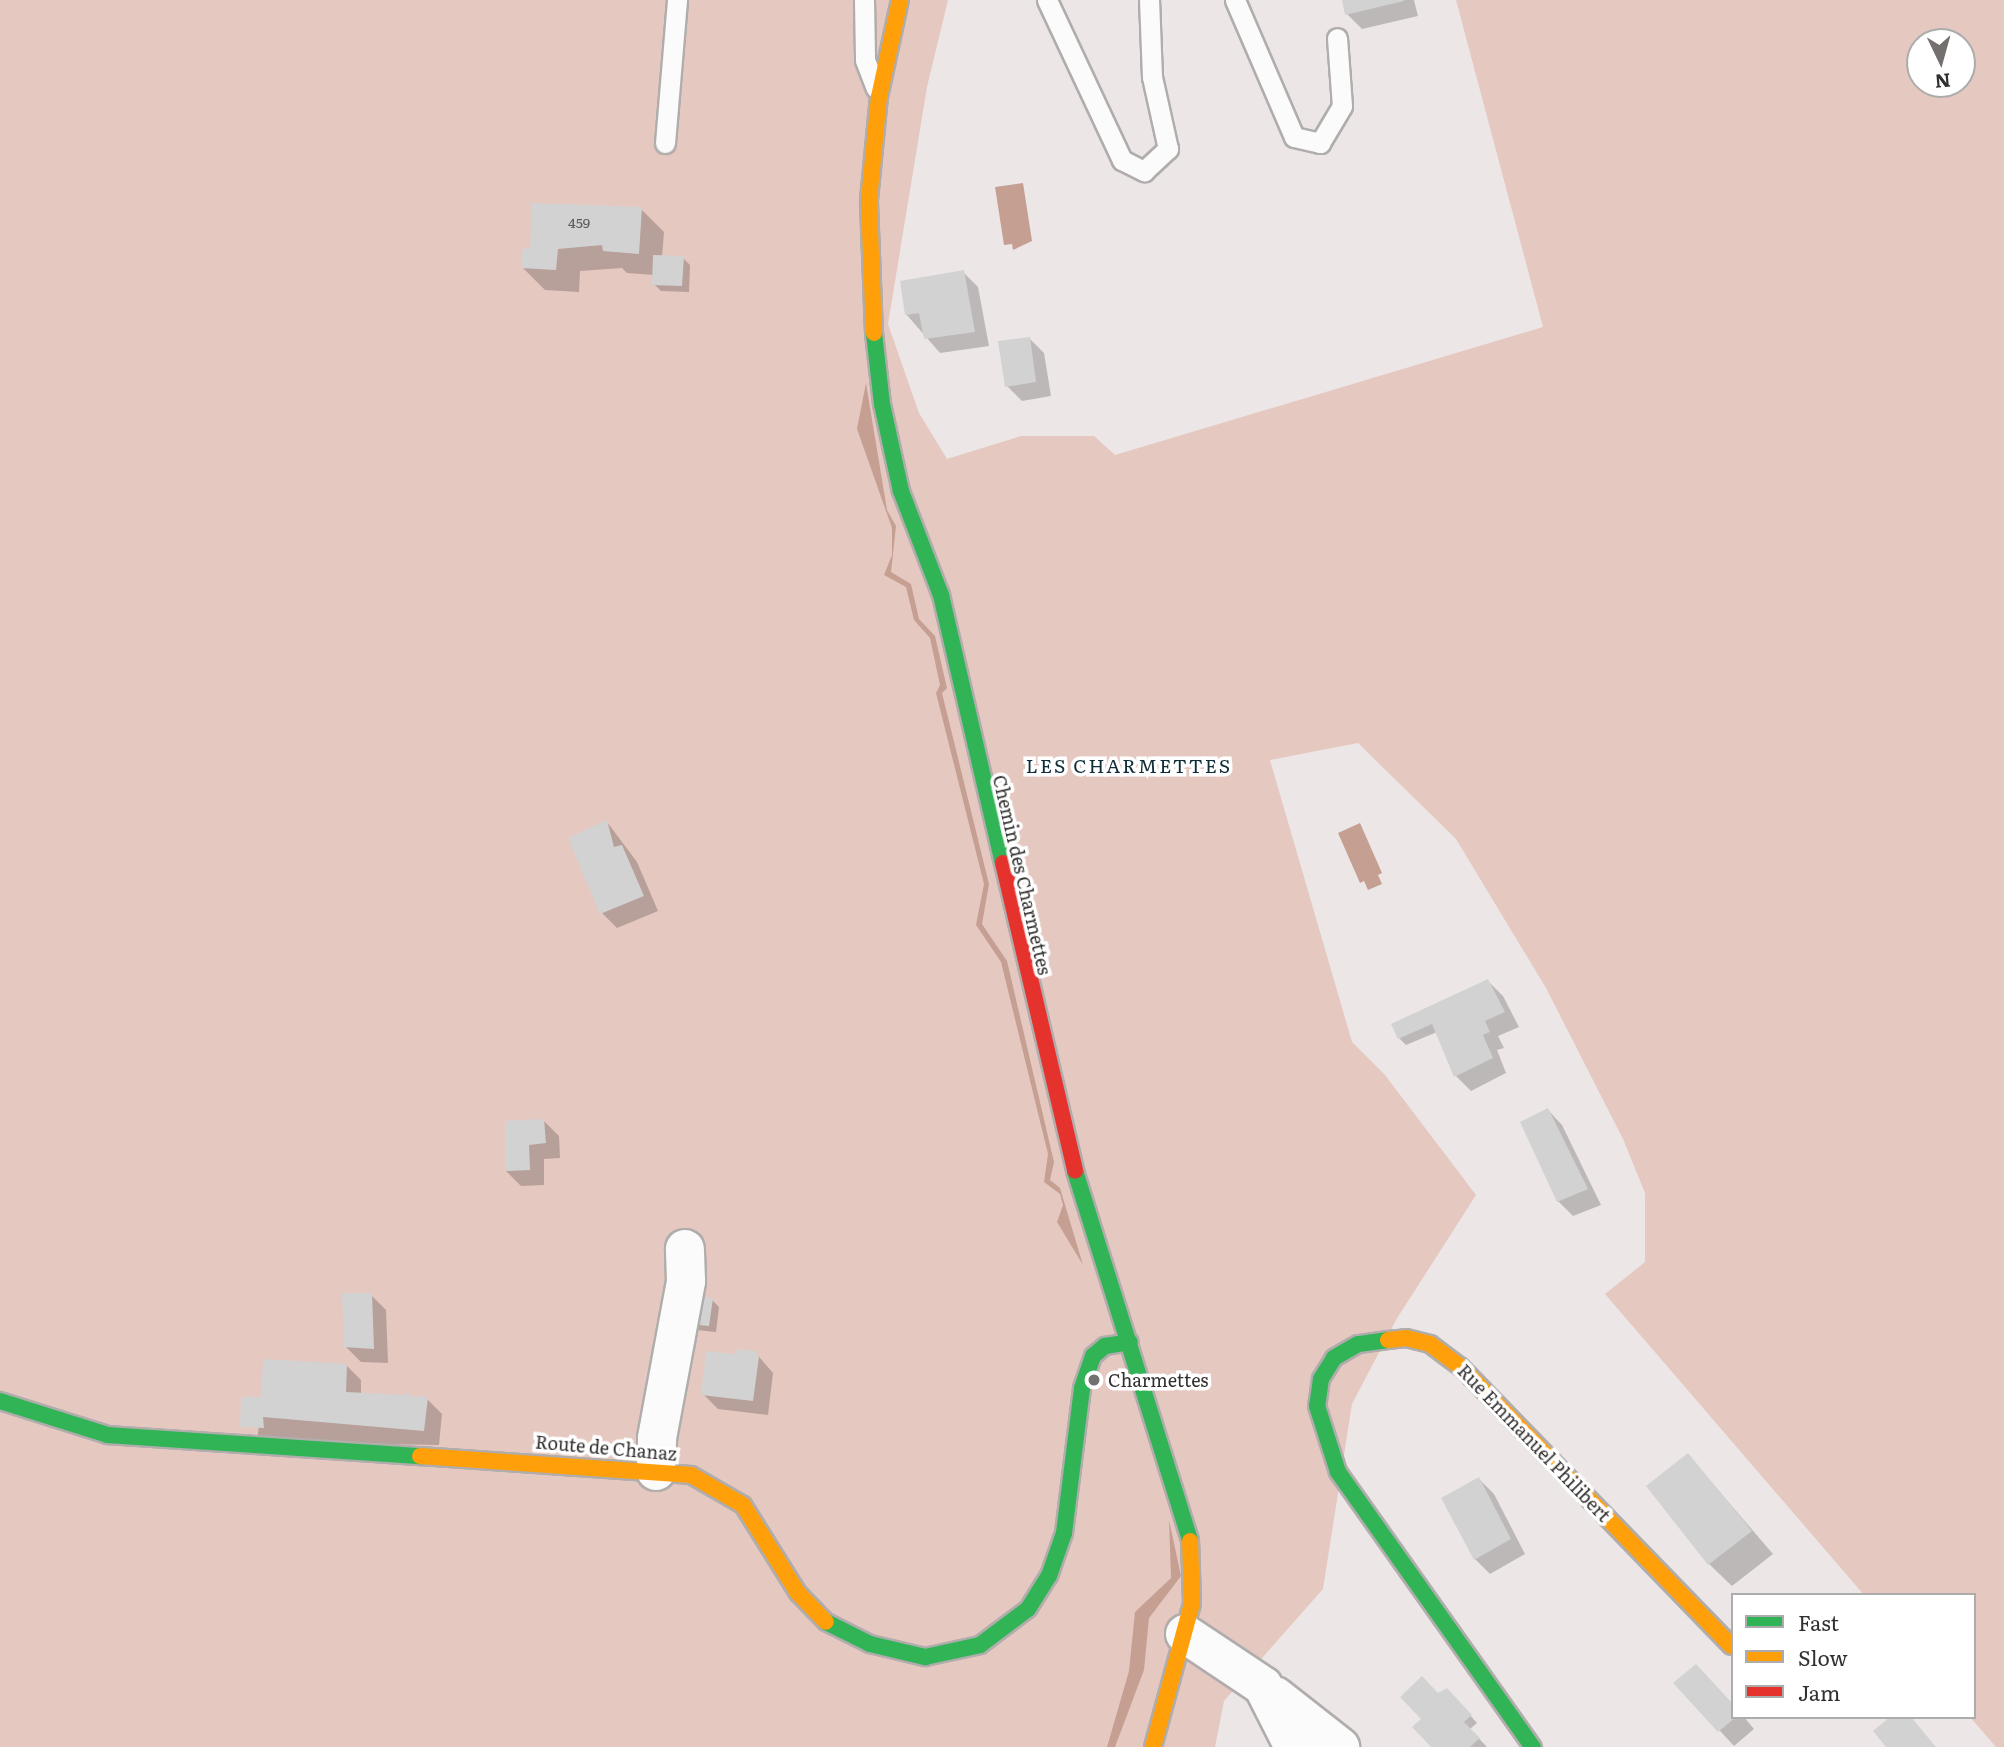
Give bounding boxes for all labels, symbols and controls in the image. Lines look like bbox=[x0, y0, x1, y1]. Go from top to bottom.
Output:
north arrow bbox=[1906, 28, 1976, 98]
text: N bbox=[1933, 67, 1952, 97]
house number: 459 bbox=[568, 214, 590, 230]
district label: LES CHARMETTES bbox=[1028, 755, 1230, 777]
street label: Chemin des Charmettes bbox=[988, 773, 1056, 977]
street label: Rue Emmanuel Philibert bbox=[1453, 1360, 1615, 1526]
place label: Charmettes bbox=[1108, 1369, 1208, 1391]
marker: Charmettes bbox=[1086, 1372, 1102, 1388]
street label: Route de Chanaz bbox=[534, 1431, 678, 1465]
legend bbox=[1731, 1593, 1976, 1719]
text: Fast bbox=[1798, 1606, 1839, 1637]
text: Slow bbox=[1798, 1641, 1848, 1672]
text: Jam bbox=[1798, 1676, 1840, 1707]

